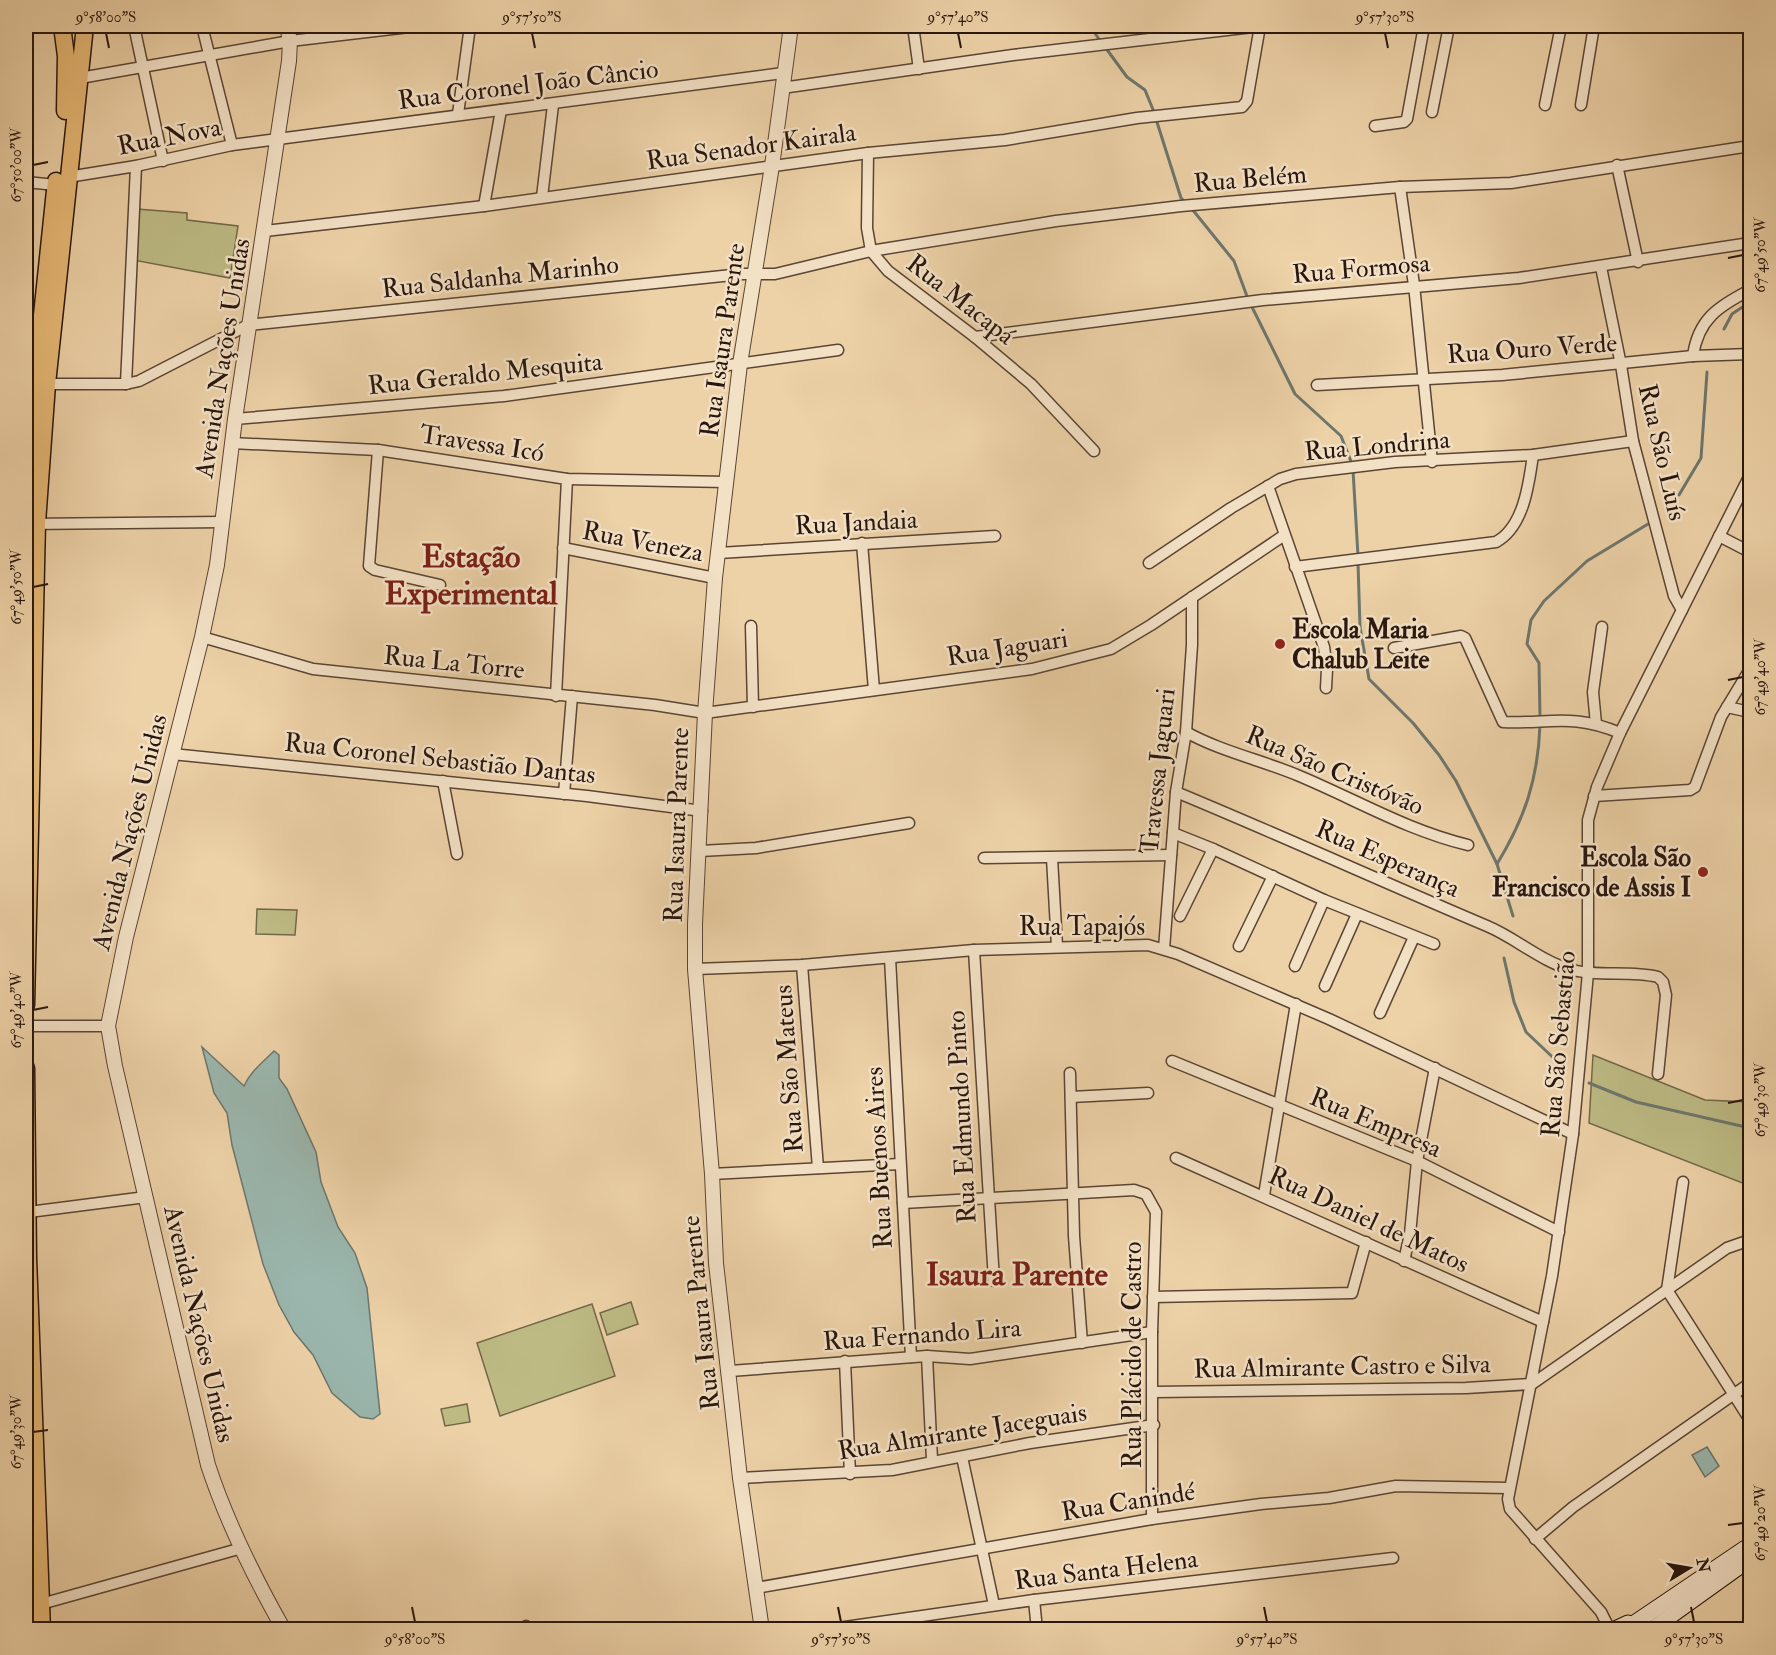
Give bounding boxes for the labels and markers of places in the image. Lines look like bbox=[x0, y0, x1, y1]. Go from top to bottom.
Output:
place label: Escola Maria Chalub Leite bbox=[1292, 614, 1430, 676]
marker: Escola Maria Chalub Leite bbox=[1273, 637, 1287, 651]
place label: Escola São Francisco de Assis I bbox=[1492, 842, 1691, 904]
marker: Escola São Francisco de Assis I bbox=[1696, 865, 1710, 879]

